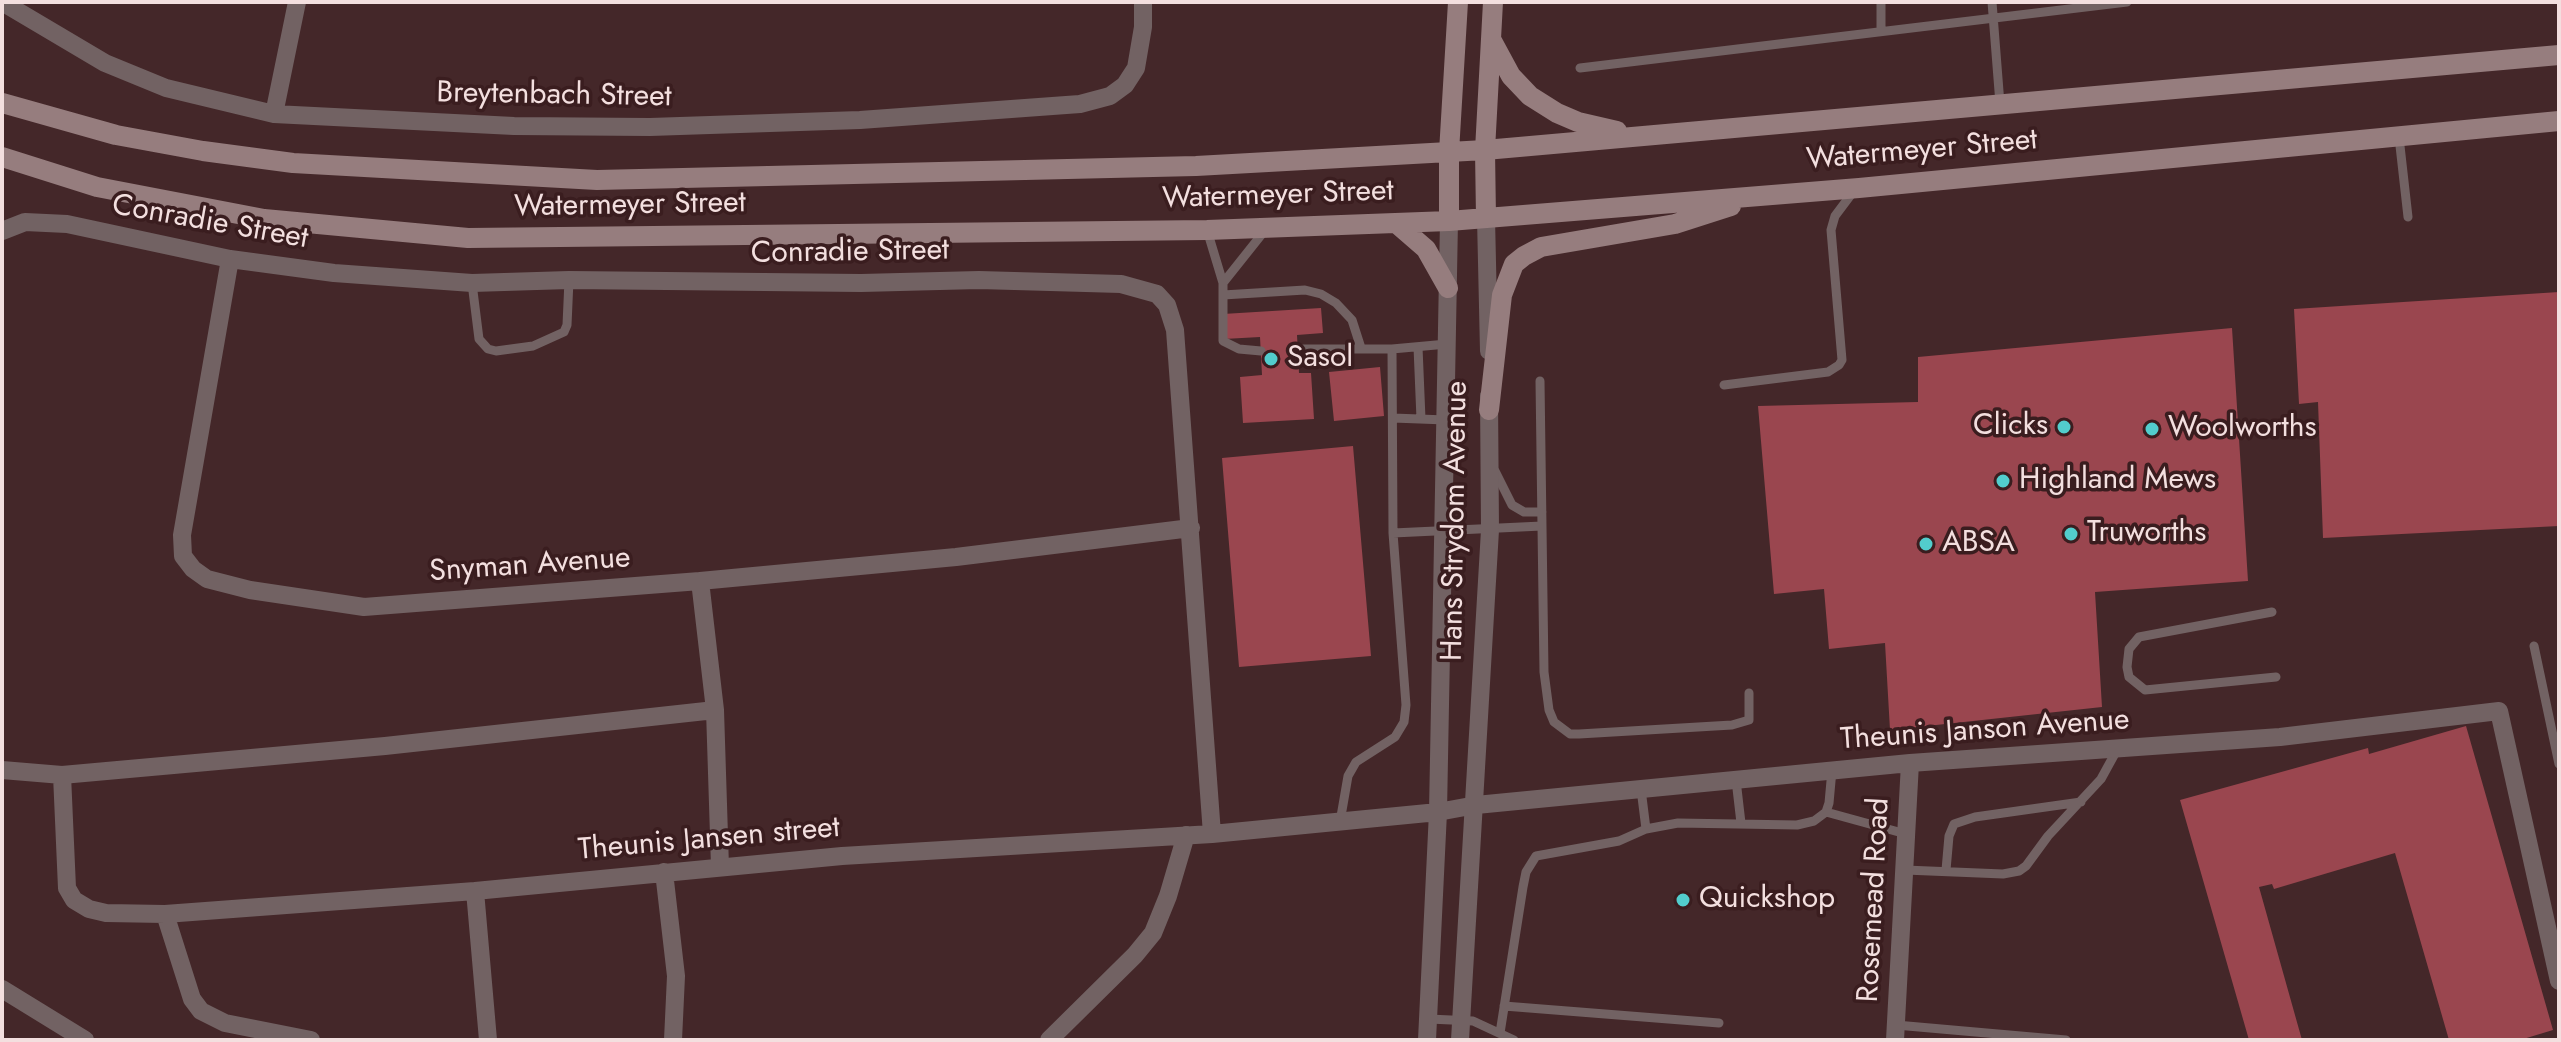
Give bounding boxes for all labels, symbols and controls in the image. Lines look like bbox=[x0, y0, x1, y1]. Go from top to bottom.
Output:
street label: Breytenbach Street bbox=[436, 76, 672, 116]
street label: Watermeyer Street bbox=[1805, 123, 2039, 179]
street label: Watermeyer Street bbox=[1162, 174, 1394, 218]
street label: Watermeyer Street bbox=[514, 186, 746, 226]
street label: Conradie Street bbox=[109, 188, 311, 258]
street label: Conradie Street bbox=[751, 233, 949, 273]
place label: Sasol bbox=[1287, 341, 1353, 377]
marker: Sasol bbox=[1262, 350, 1280, 368]
street label: Hans Strydom Avenue bbox=[1436, 381, 1476, 661]
place label: Clicks bbox=[1973, 409, 2048, 445]
place label: Woolworths bbox=[2168, 411, 2317, 447]
marker: Clicks bbox=[2055, 418, 2073, 436]
marker: Woolworths bbox=[2143, 420, 2161, 438]
place label: Highland Mews bbox=[2019, 463, 2216, 499]
marker: Highland Mews bbox=[1994, 472, 2012, 490]
place label: Truworths bbox=[2087, 516, 2206, 552]
marker: Truworths bbox=[2062, 525, 2080, 543]
place label: ABSA bbox=[1942, 526, 2015, 562]
marker: ABSA bbox=[1917, 535, 1935, 553]
street label: Snyman Avenue bbox=[428, 541, 632, 591]
street label: Theunis Janson Avenue bbox=[1839, 703, 2131, 759]
street label: Rosemead Road bbox=[1852, 797, 1898, 1003]
street label: Theunis Jansen street bbox=[577, 811, 841, 869]
place label: Quickshop bbox=[1699, 882, 1835, 918]
marker: Quickshop bbox=[1674, 891, 1692, 909]

